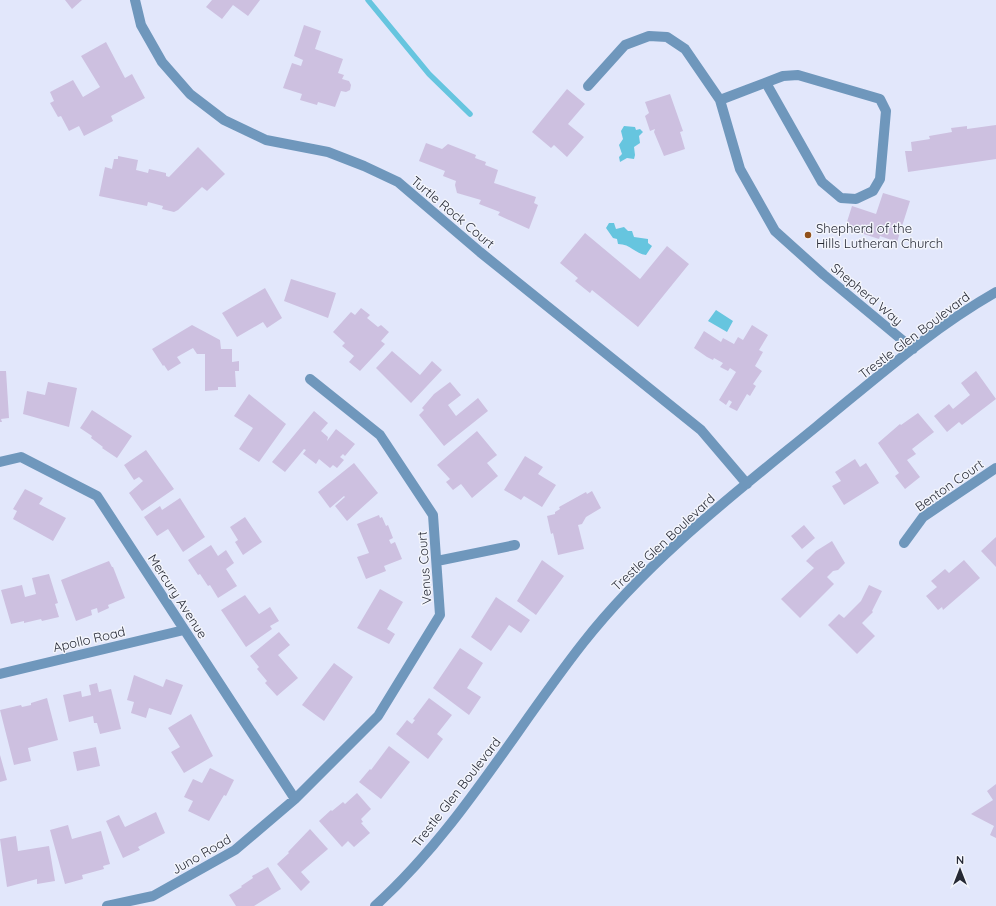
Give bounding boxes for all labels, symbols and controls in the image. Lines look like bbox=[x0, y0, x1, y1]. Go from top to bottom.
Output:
street label: Turtle Rock Court bbox=[408, 173, 498, 251]
place label: Shepherd of the Hills Lutheran Church bbox=[816, 220, 943, 251]
marker: Shepherd of the Hills Lutheran Church bbox=[803, 230, 813, 240]
street label: Shepherd Way bbox=[828, 259, 906, 329]
street label: Trestle Glen Boulevard bbox=[855, 288, 973, 382]
street label: Benton Court bbox=[912, 456, 986, 514]
street label: Trestle Glen Boulevard bbox=[608, 490, 718, 594]
street label: Venus Court bbox=[413, 531, 435, 605]
street label: Mercury Avenue bbox=[145, 551, 211, 641]
street label: Apollo Road bbox=[51, 623, 127, 655]
street label: Trestle Glen Boulevard bbox=[408, 734, 504, 850]
street label: Juno Road bbox=[168, 831, 234, 877]
north arrow bbox=[940, 850, 980, 890]
text: N bbox=[956, 853, 964, 867]

